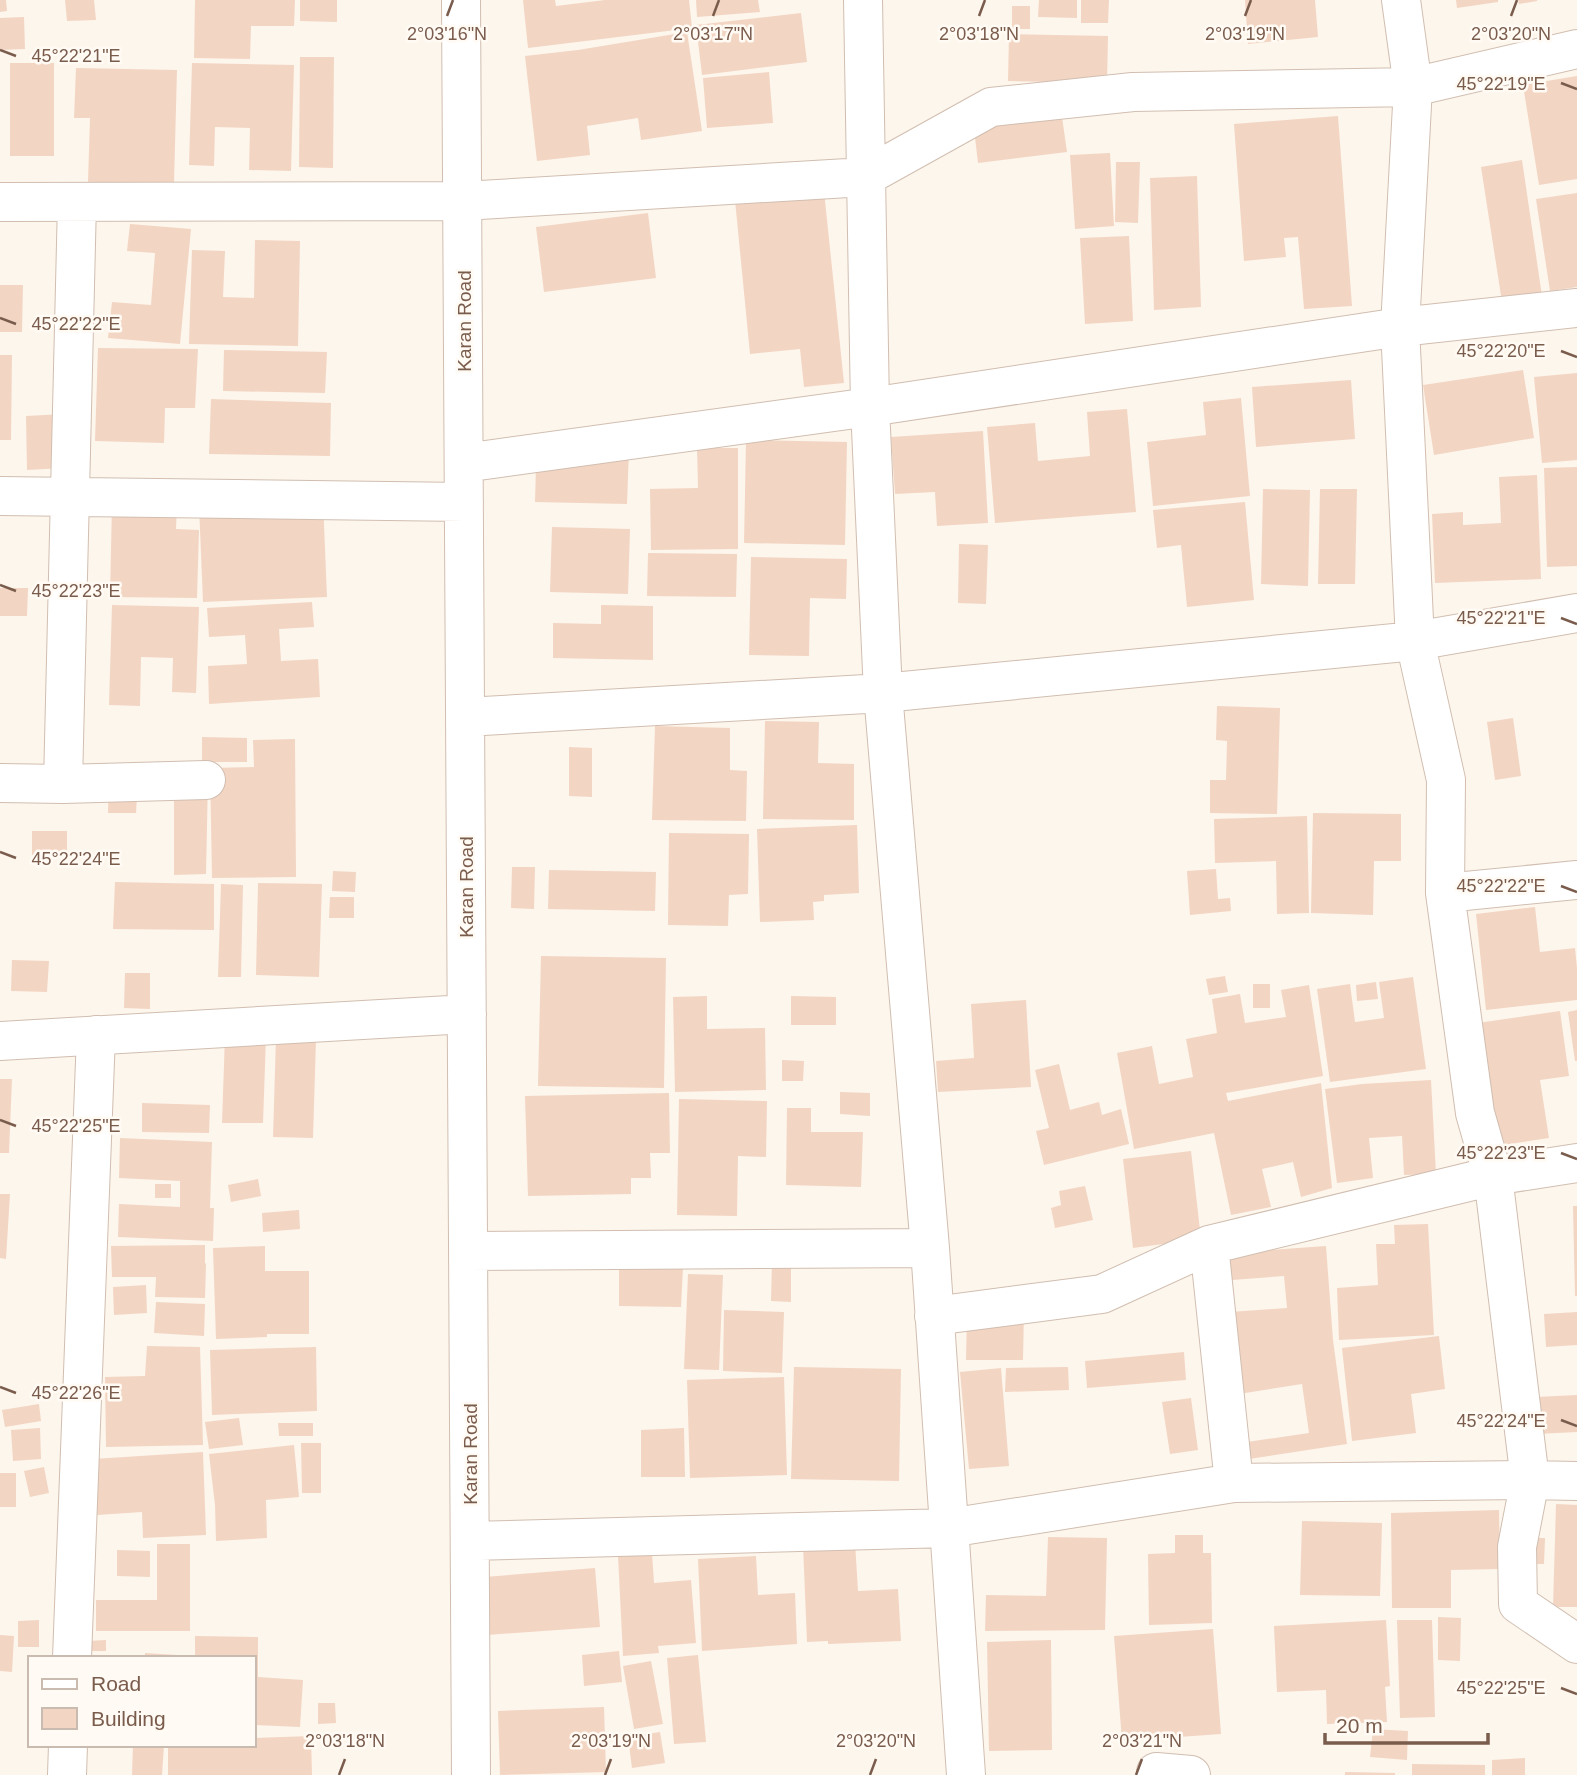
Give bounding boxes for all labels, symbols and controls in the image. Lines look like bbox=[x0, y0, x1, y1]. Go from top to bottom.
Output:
text: 2°03'16"N bbox=[407, 24, 487, 44]
text: 2°03'17"N bbox=[673, 24, 753, 44]
text: 2°03'18"N bbox=[939, 24, 1019, 44]
text: 2°03'19"N bbox=[1205, 24, 1285, 44]
text: 2°03'20"N bbox=[1471, 24, 1551, 44]
text: 45°22'21"E bbox=[31, 46, 121, 66]
text: 45°22'19"E bbox=[1456, 74, 1546, 94]
street label: Karan Road bbox=[454, 270, 475, 372]
text: 45°22'22"E bbox=[31, 314, 121, 334]
text: 45°22'20"E bbox=[1456, 341, 1546, 361]
text: 45°22'23"E bbox=[31, 581, 121, 601]
text: 45°22'21"E bbox=[1456, 608, 1546, 628]
street label: Karan Road bbox=[456, 836, 477, 938]
text: 45°22'24"E bbox=[31, 849, 121, 869]
text: 45°22'22"E bbox=[1456, 876, 1546, 896]
text: 45°22'25"E bbox=[31, 1116, 121, 1136]
text: 45°22'23"E bbox=[1456, 1143, 1546, 1163]
text: 45°22'26"E bbox=[31, 1383, 121, 1403]
street label: Karan Road bbox=[460, 1403, 481, 1505]
text: 45°22'24"E bbox=[1456, 1411, 1546, 1431]
legend bbox=[28, 1656, 256, 1747]
text: Road bbox=[91, 1672, 141, 1695]
text: 45°22'25"E bbox=[1456, 1678, 1546, 1698]
scale bar bbox=[1325, 1702, 1488, 1746]
text: Building bbox=[91, 1707, 166, 1730]
text: 20 m bbox=[1336, 1714, 1383, 1737]
text: 2°03'18"N bbox=[305, 1731, 385, 1751]
text: 2°03'19"N bbox=[571, 1731, 651, 1751]
text: 2°03'20"N bbox=[836, 1731, 916, 1751]
text: 2°03'21"N bbox=[1102, 1731, 1182, 1751]

